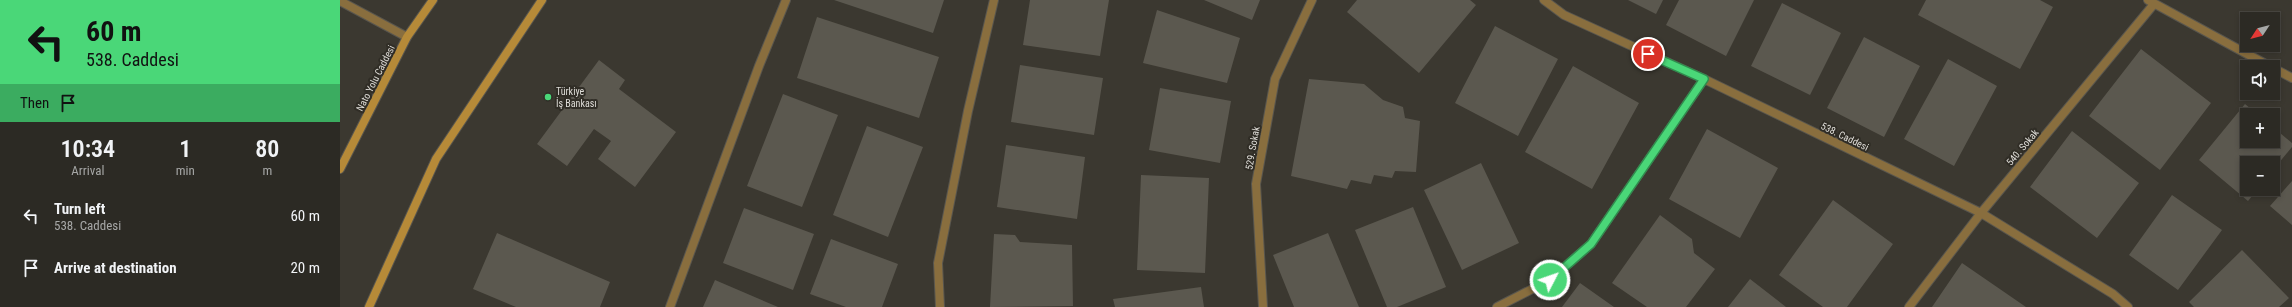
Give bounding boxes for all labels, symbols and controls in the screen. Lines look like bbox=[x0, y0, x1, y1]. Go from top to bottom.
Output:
north arrow bbox=[2240, 12, 2280, 52]
map controls bbox=[2240, 12, 2280, 196]
text: 60 m bbox=[86, 15, 142, 48]
icon: left bbox=[20, 16, 72, 68]
pin bbox=[1631, 37, 1665, 71]
street label: Nato Yolu Caddesi bbox=[354, 43, 397, 113]
icon: arrive bbox=[1637, 43, 1659, 65]
text: 538. Caddesi bbox=[86, 49, 179, 70]
button: sound bbox=[2240, 60, 2280, 100]
place label: Türkiye İş Bankası bbox=[556, 86, 597, 109]
icon: arrive bbox=[57, 92, 79, 114]
marker: Türkiye İş Bankası bbox=[543, 92, 553, 102]
text: Then bbox=[20, 94, 49, 112]
button: + bbox=[2240, 108, 2280, 148]
street label: 538. Caddesi bbox=[1819, 120, 1870, 153]
street label: 529. Sokak bbox=[1243, 125, 1262, 171]
street label: 540. Sokak bbox=[2004, 127, 2041, 168]
text: 10:34 bbox=[61, 135, 115, 163]
text: 1 bbox=[179, 135, 191, 163]
text: 80 bbox=[255, 135, 279, 163]
button: − bbox=[2240, 156, 2280, 196]
text: Arrival bbox=[71, 163, 104, 178]
text: min bbox=[176, 163, 195, 178]
text: m bbox=[262, 163, 272, 178]
text: Turn left bbox=[54, 200, 105, 218]
icon: left bbox=[20, 205, 42, 227]
text: 60 m bbox=[290, 207, 320, 225]
text: 538. Caddesi bbox=[54, 218, 121, 233]
icon: arrive bbox=[20, 257, 42, 279]
text: Arrive at destination bbox=[54, 259, 177, 277]
text: 20 m bbox=[290, 259, 320, 277]
position arrow bbox=[1529, 259, 1571, 301]

